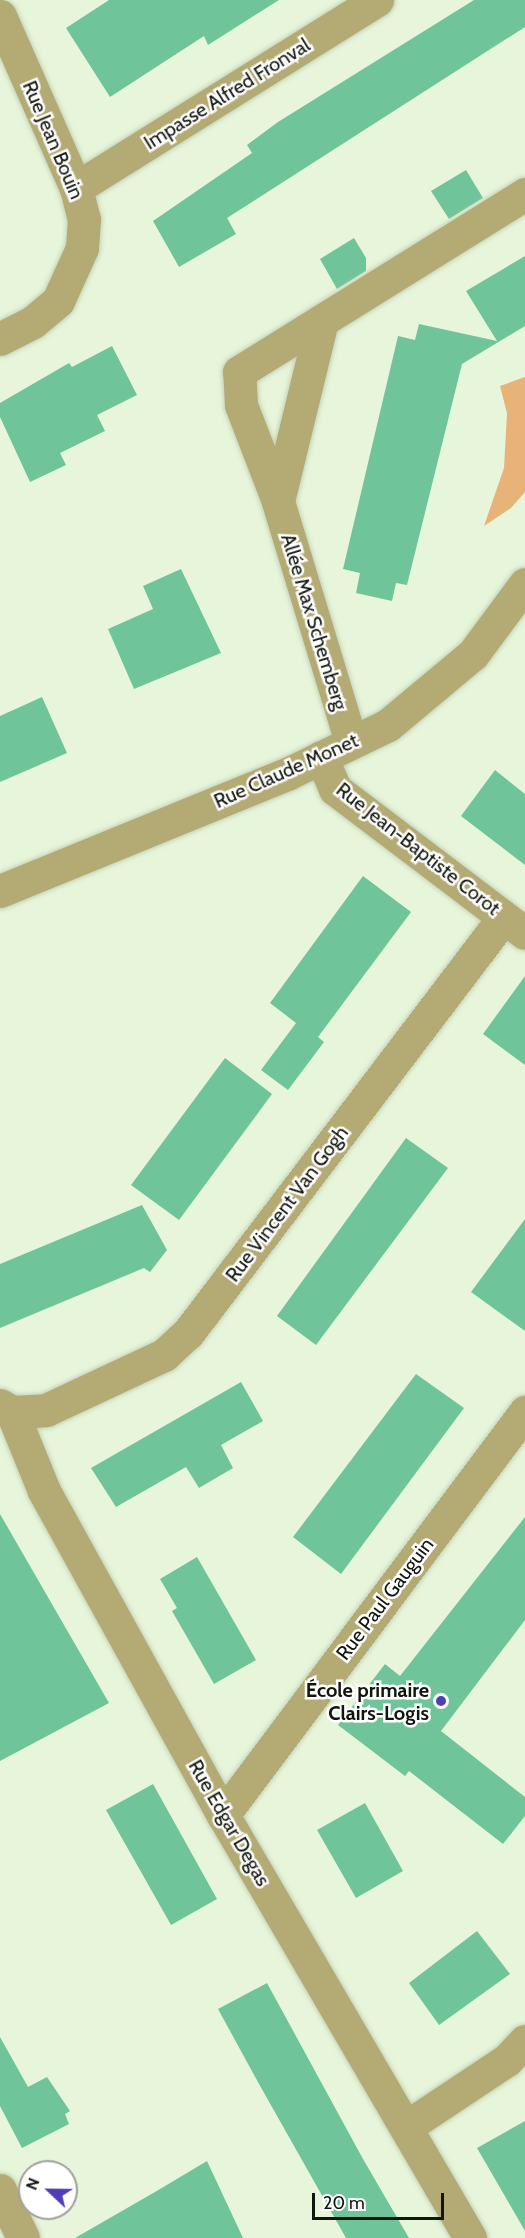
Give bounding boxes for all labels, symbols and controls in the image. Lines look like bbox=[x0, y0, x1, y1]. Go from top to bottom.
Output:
street label: Impasse Alfred Fronval bbox=[139, 33, 315, 155]
street label: Rue Jean Bouin bbox=[17, 77, 89, 203]
street label: Allée Max Schemberg bbox=[276, 531, 352, 713]
street label: Rue Claude Monet bbox=[210, 728, 362, 814]
street label: Rue Jean-Baptiste Corot bbox=[331, 778, 505, 920]
street label: Rue Vincent Van Gogh bbox=[221, 1121, 353, 1287]
street label: Rue Paul Gauguin bbox=[331, 1533, 439, 1665]
place label: École primaire Clairs-Logis bbox=[306, 1678, 429, 1725]
marker: École primaire Clairs-Logis bbox=[434, 1694, 448, 1708]
street label: Rue Edgar Degas bbox=[183, 1756, 275, 1890]
north arrow bbox=[18, 2160, 78, 2220]
text: N bbox=[22, 2175, 44, 2193]
scale bar bbox=[315, 2181, 447, 2219]
text: 20 m bbox=[323, 2192, 365, 2214]

